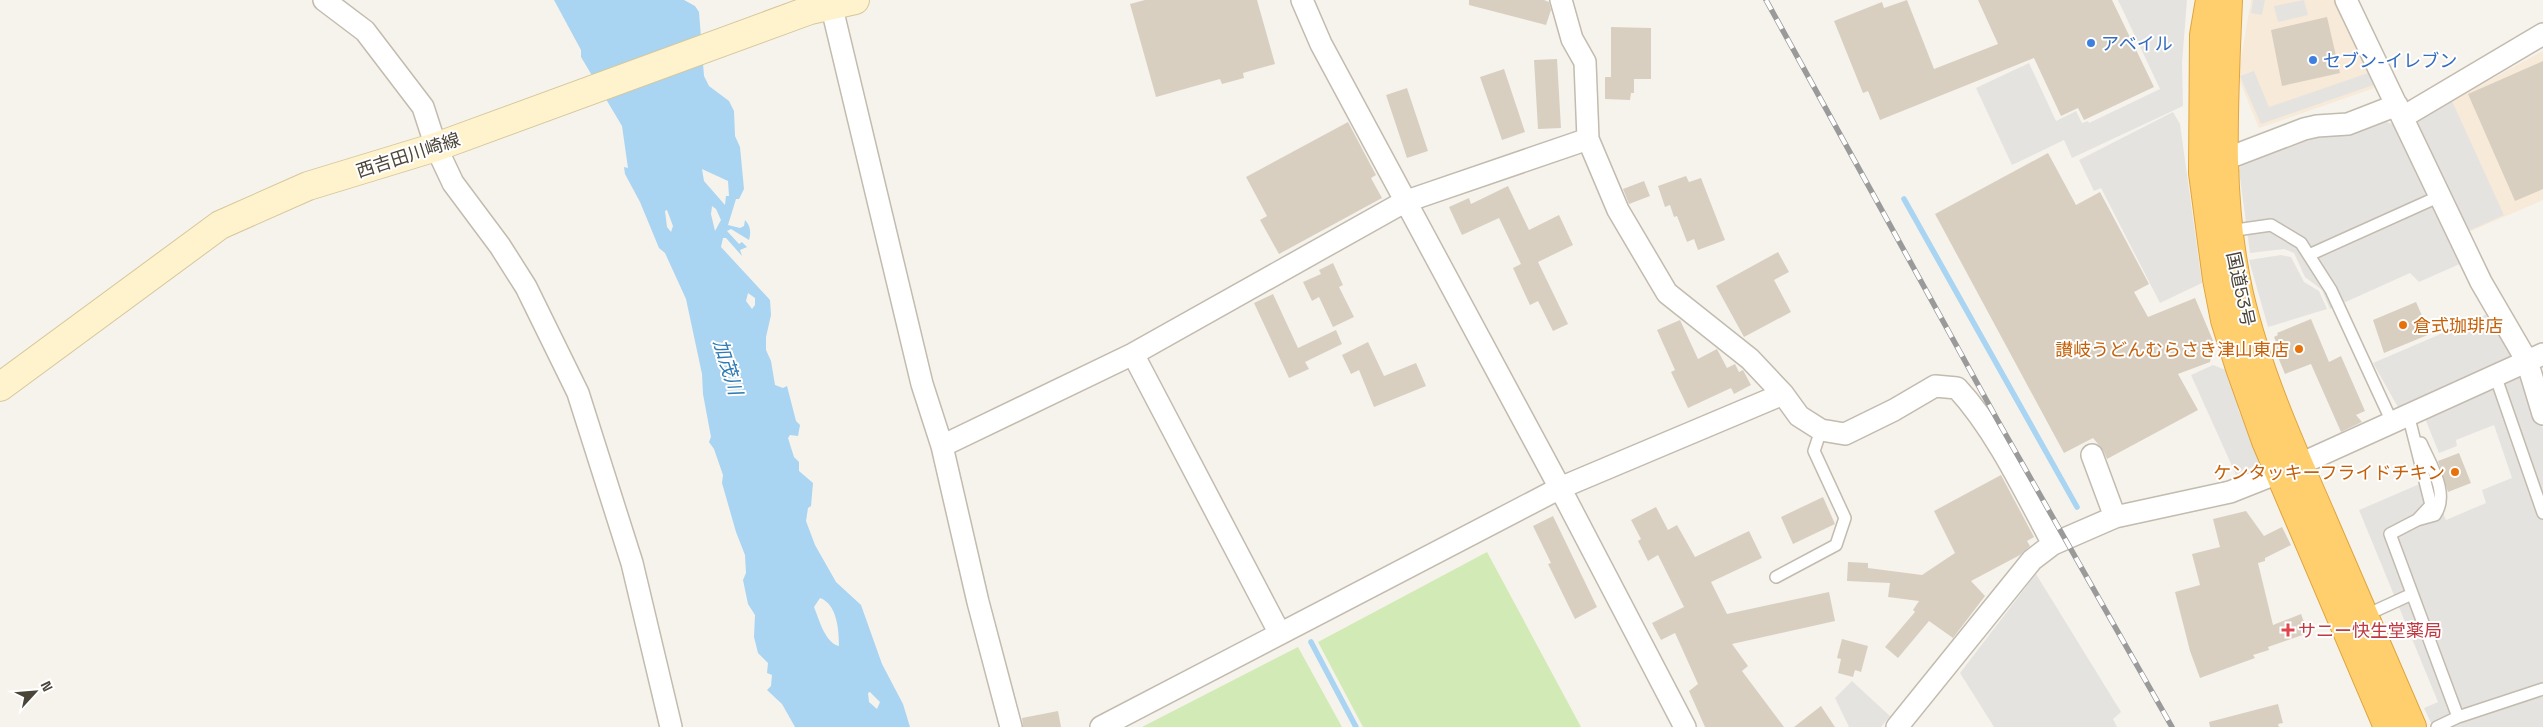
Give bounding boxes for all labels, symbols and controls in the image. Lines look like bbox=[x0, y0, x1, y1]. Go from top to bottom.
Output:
place label: アベイル bbox=[2101, 32, 2173, 55]
marker: アベイル bbox=[2085, 37, 2097, 49]
place label: セブン-イレブン bbox=[2323, 49, 2457, 72]
marker: セブン-イレブン bbox=[2307, 54, 2319, 66]
street label: 西吉田川崎線 bbox=[353, 127, 463, 183]
street label: 国道53号 bbox=[2222, 250, 2260, 328]
place label: 倉式珈琲店 bbox=[2413, 314, 2503, 337]
marker: 倉式珈琲店 bbox=[2397, 319, 2409, 331]
water label: 加茂川 bbox=[708, 336, 749, 400]
place label: 讃岐うどんむらさき津山東店 bbox=[2055, 338, 2289, 361]
marker: 讃岐うどんむらさき津山東店 bbox=[2293, 343, 2305, 355]
place label: ケンタッキーフライドチキン bbox=[2213, 461, 2445, 484]
marker: ケンタッキーフライドチキン bbox=[2449, 466, 2461, 478]
place label: サニー快生堂薬局 bbox=[2298, 619, 2442, 642]
marker: サニー快生堂薬局 bbox=[2282, 624, 2294, 636]
north arrow bbox=[10, 667, 60, 717]
text: N bbox=[37, 678, 57, 694]

